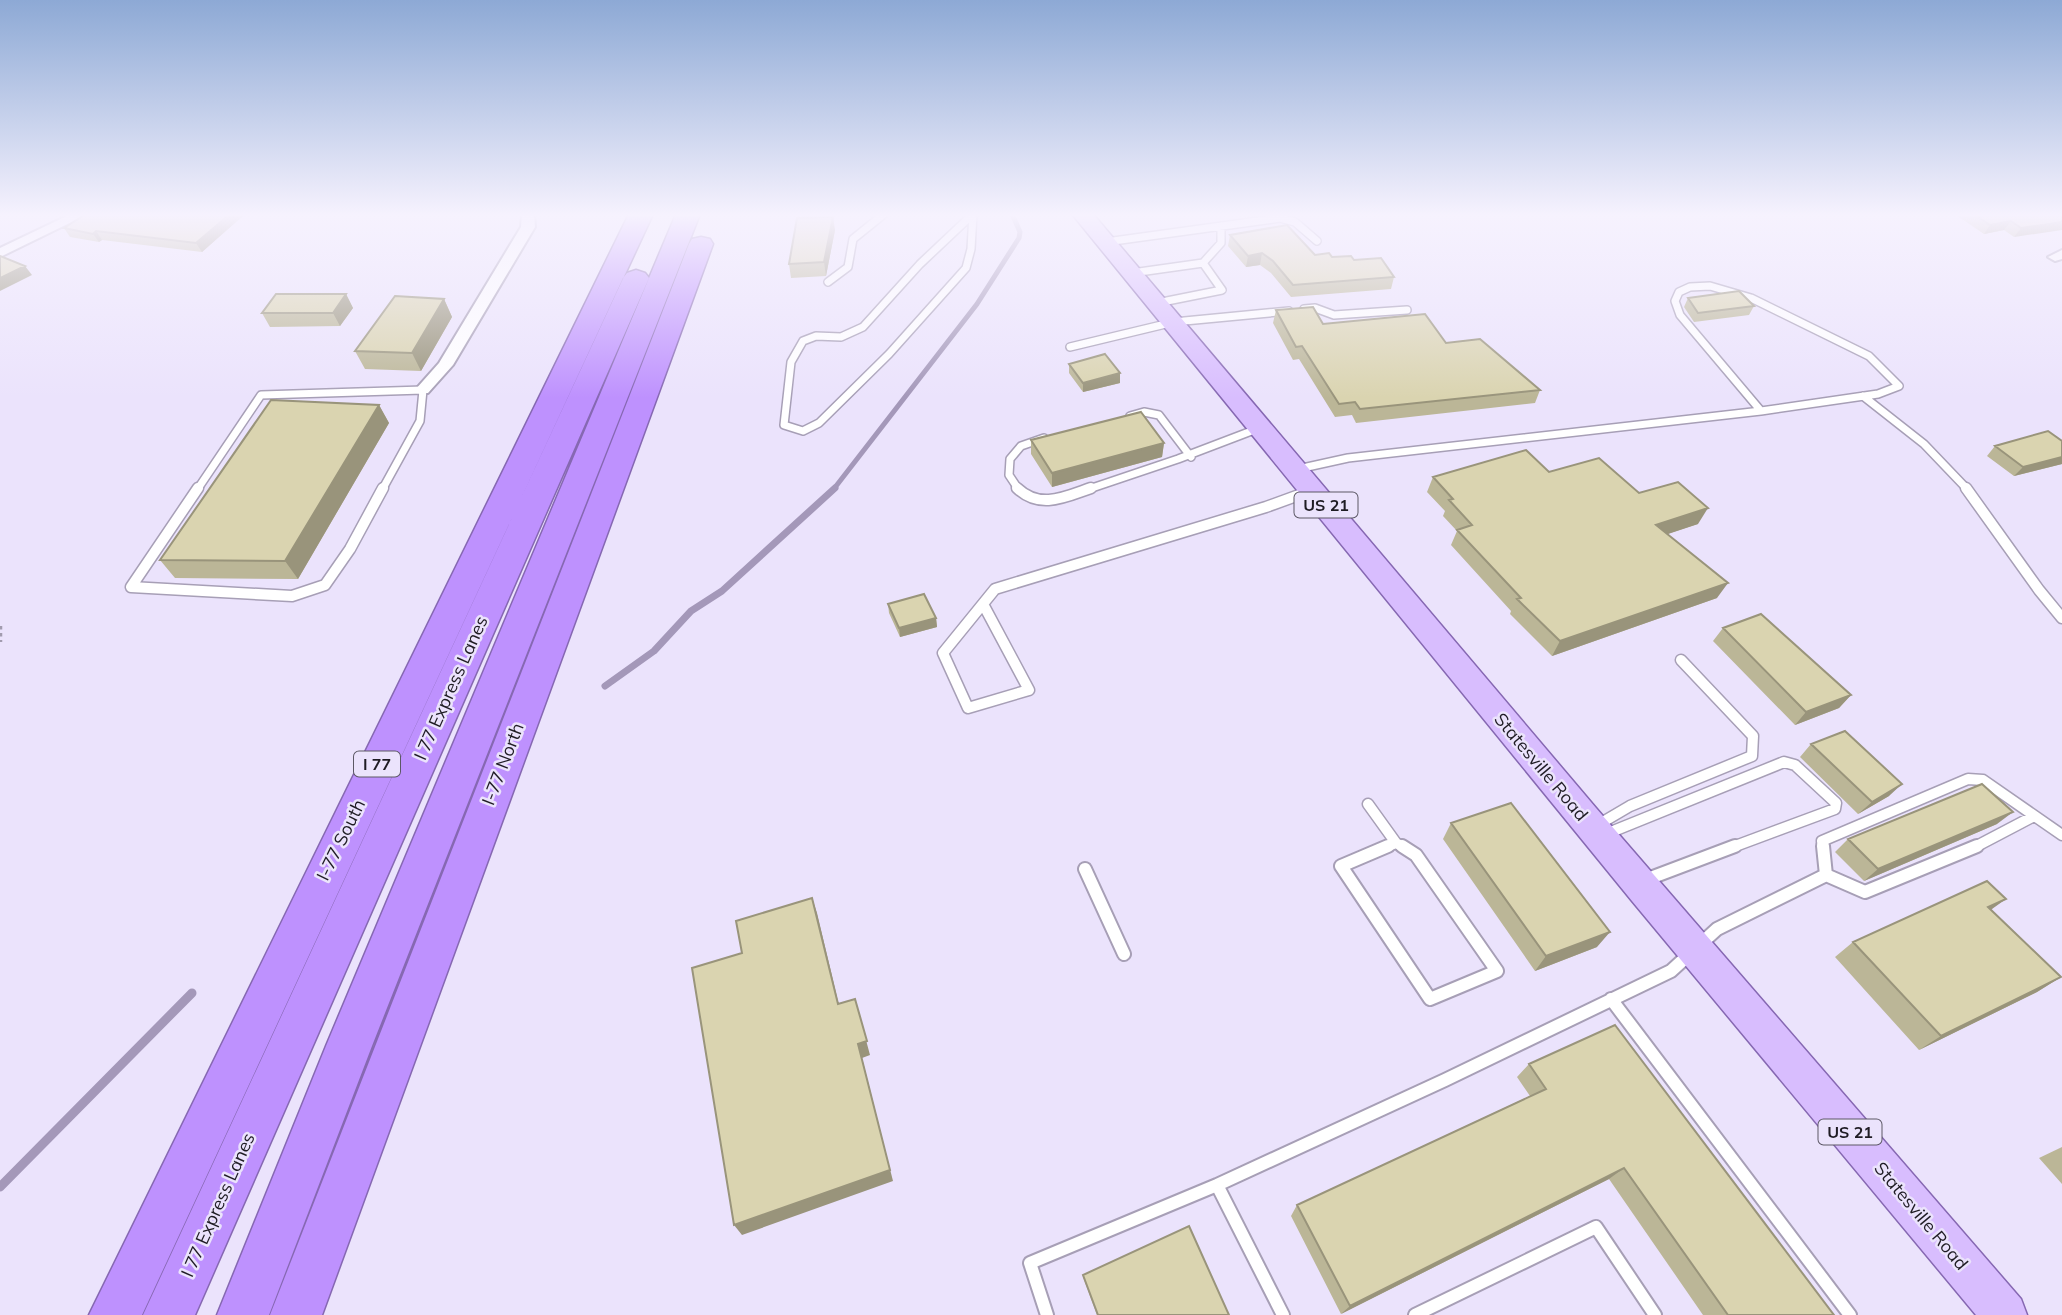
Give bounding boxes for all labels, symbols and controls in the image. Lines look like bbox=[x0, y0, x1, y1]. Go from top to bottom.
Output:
road number: US 21 bbox=[1294, 492, 1358, 518]
street label: I 77 Express Lanes bbox=[408, 612, 493, 763]
street label: Statesville Road bbox=[1489, 708, 1593, 825]
street label: I-77 North bbox=[476, 719, 529, 808]
road number: I 77 bbox=[354, 751, 400, 776]
street label: I-77 South bbox=[311, 795, 370, 884]
road number: US 21 bbox=[1818, 1120, 1882, 1144]
street label: I 77 Express Lanes bbox=[175, 1129, 260, 1280]
street label: Statesville Road bbox=[1869, 1157, 1973, 1274]

